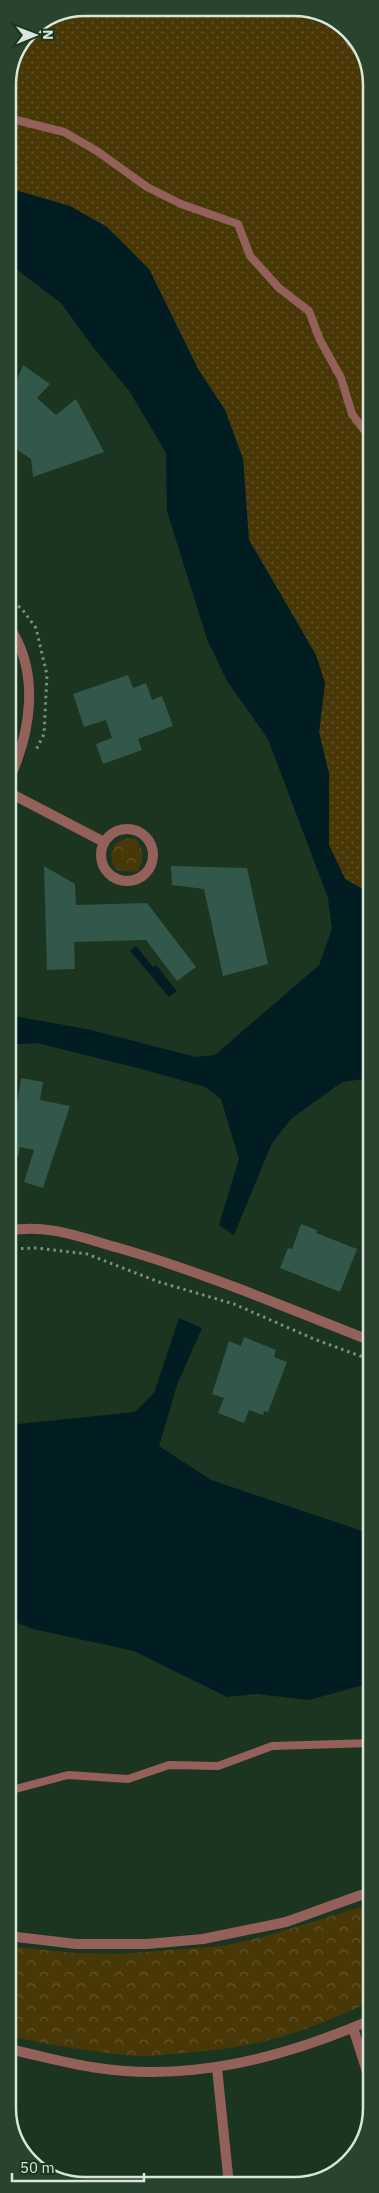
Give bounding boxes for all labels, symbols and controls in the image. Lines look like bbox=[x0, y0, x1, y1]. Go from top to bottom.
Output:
north arrow bbox=[10, 10, 60, 60]
text: N bbox=[39, 30, 57, 40]
scale bar bbox=[12, 2150, 145, 2182]
text: 50 m bbox=[20, 2158, 55, 2177]

